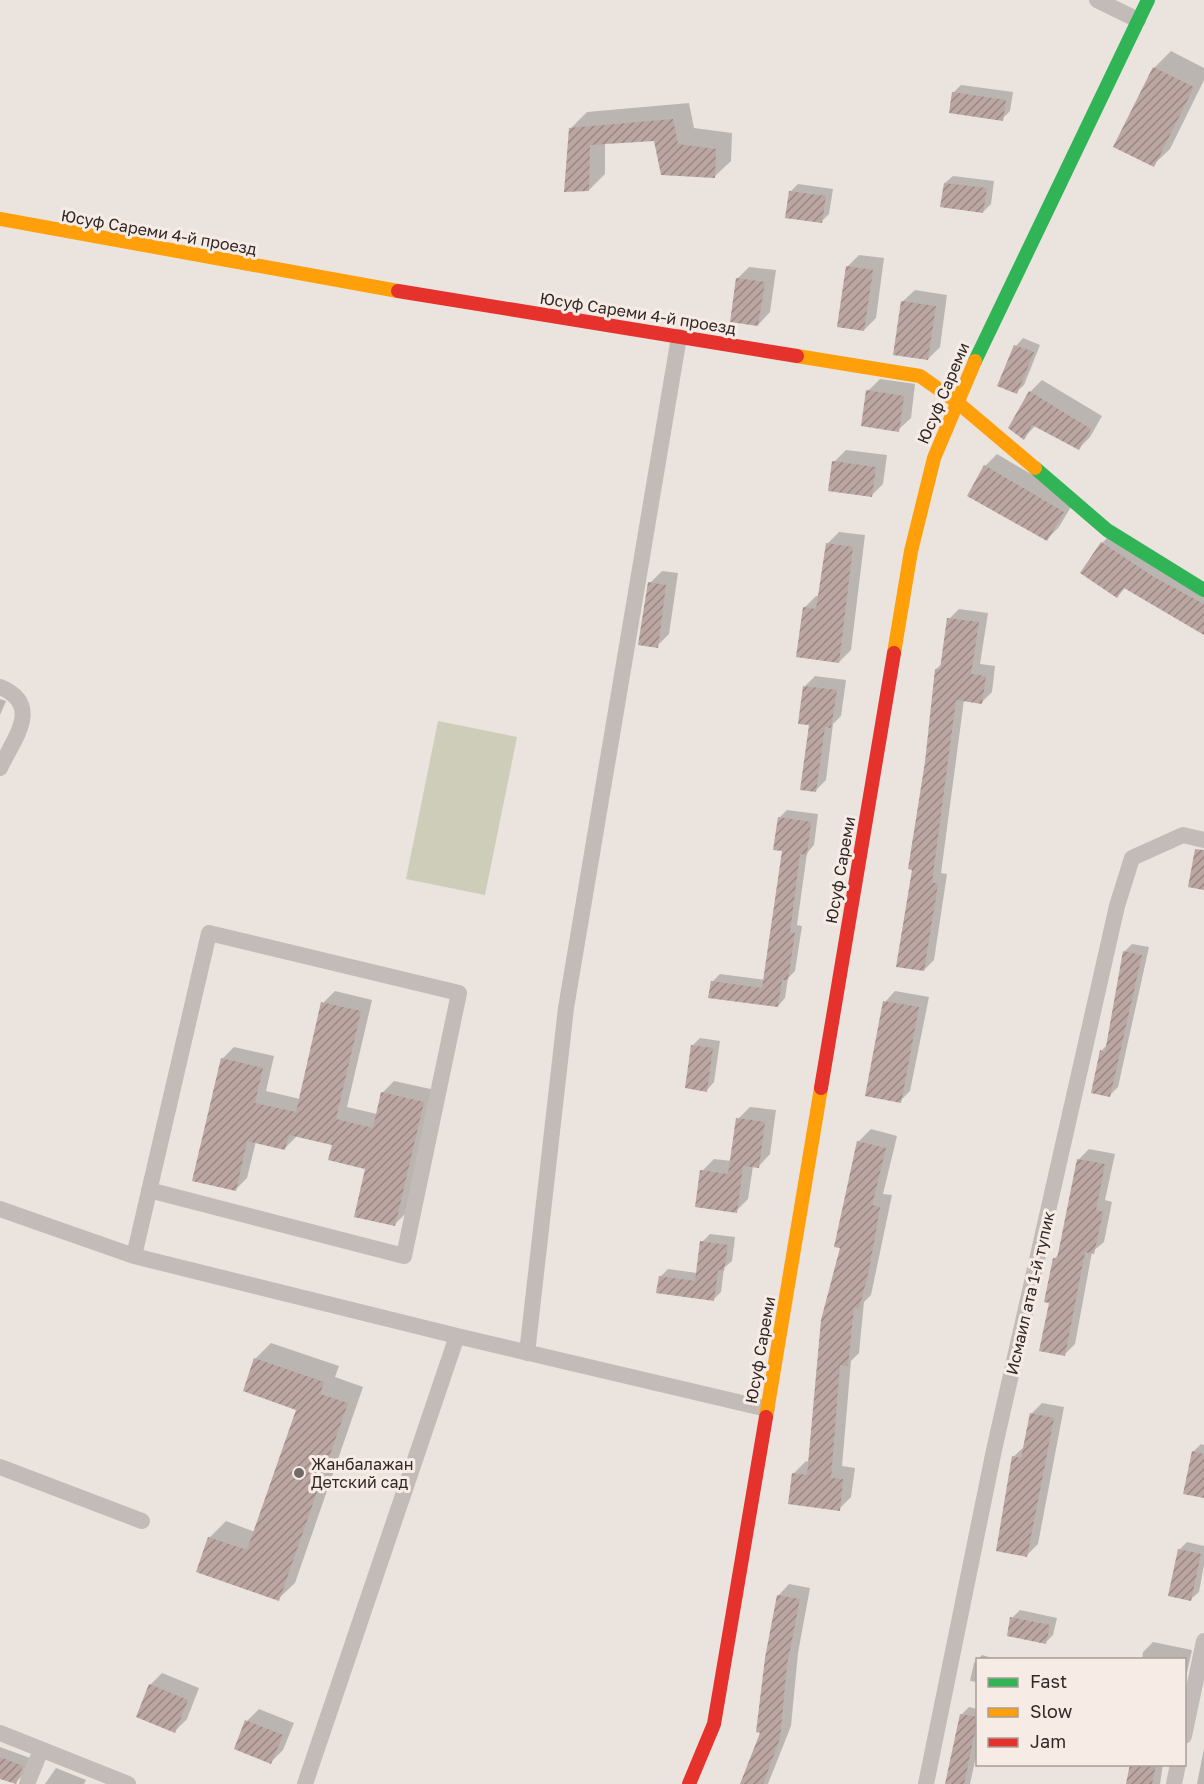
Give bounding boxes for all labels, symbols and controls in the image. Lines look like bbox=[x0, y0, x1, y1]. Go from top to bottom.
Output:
street label: Юсуф Сареми 4-й проезд bbox=[60, 205, 259, 259]
street label: Юсуф Сареми 4-й проезд bbox=[538, 288, 738, 338]
street label: Юсуф Сареми bbox=[913, 339, 973, 447]
street label: Юсуф Сареми bbox=[821, 815, 859, 925]
street label: Исмаил ата 1-й тупик bbox=[1001, 1209, 1059, 1377]
street label: Юсуф Сареми bbox=[741, 1295, 779, 1405]
place label: Жанбалажан Детский сад bbox=[311, 1454, 413, 1492]
marker: Жанбалажан Детский сад bbox=[292, 1466, 306, 1480]
legend bbox=[976, 1658, 1186, 1766]
text: Fast bbox=[1030, 1670, 1067, 1692]
text: Slow bbox=[1030, 1700, 1073, 1722]
text: Jam bbox=[1030, 1730, 1066, 1752]

